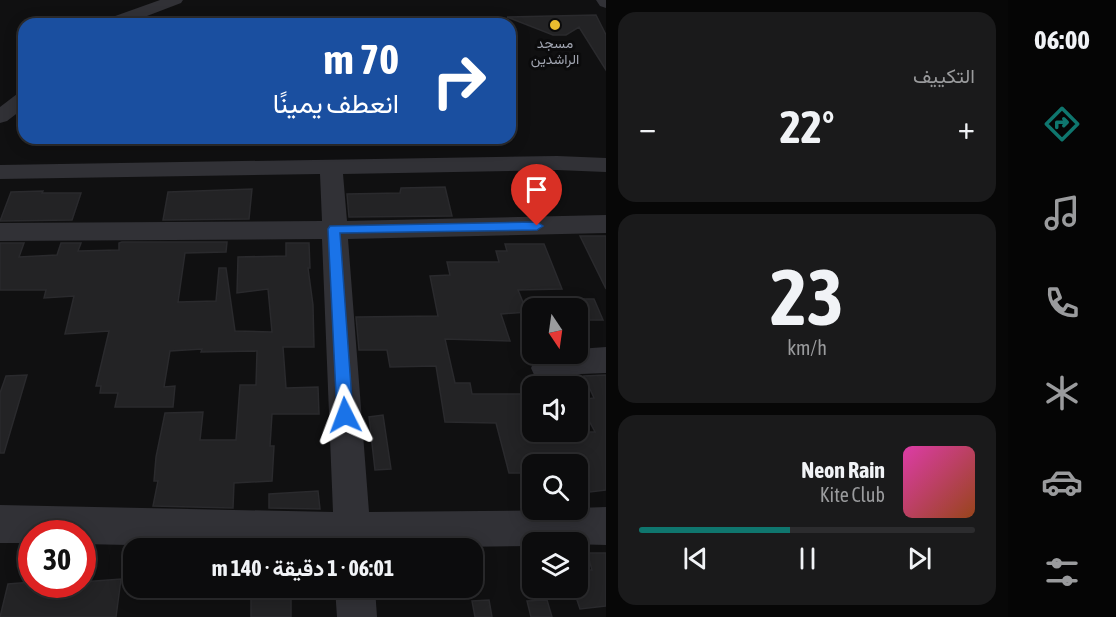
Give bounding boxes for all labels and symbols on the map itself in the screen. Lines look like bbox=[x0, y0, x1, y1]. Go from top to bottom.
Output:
marker: مسجد الراشدين bbox=[548, 18, 562, 32]
place label: مسجد الراشدين bbox=[531, 35, 579, 68]
pin bbox=[511, 164, 562, 226]
north arrow bbox=[522, 298, 588, 364]
position arrow bbox=[313, 383, 377, 447]
speed limit sign: 30 bbox=[18, 520, 96, 598]

